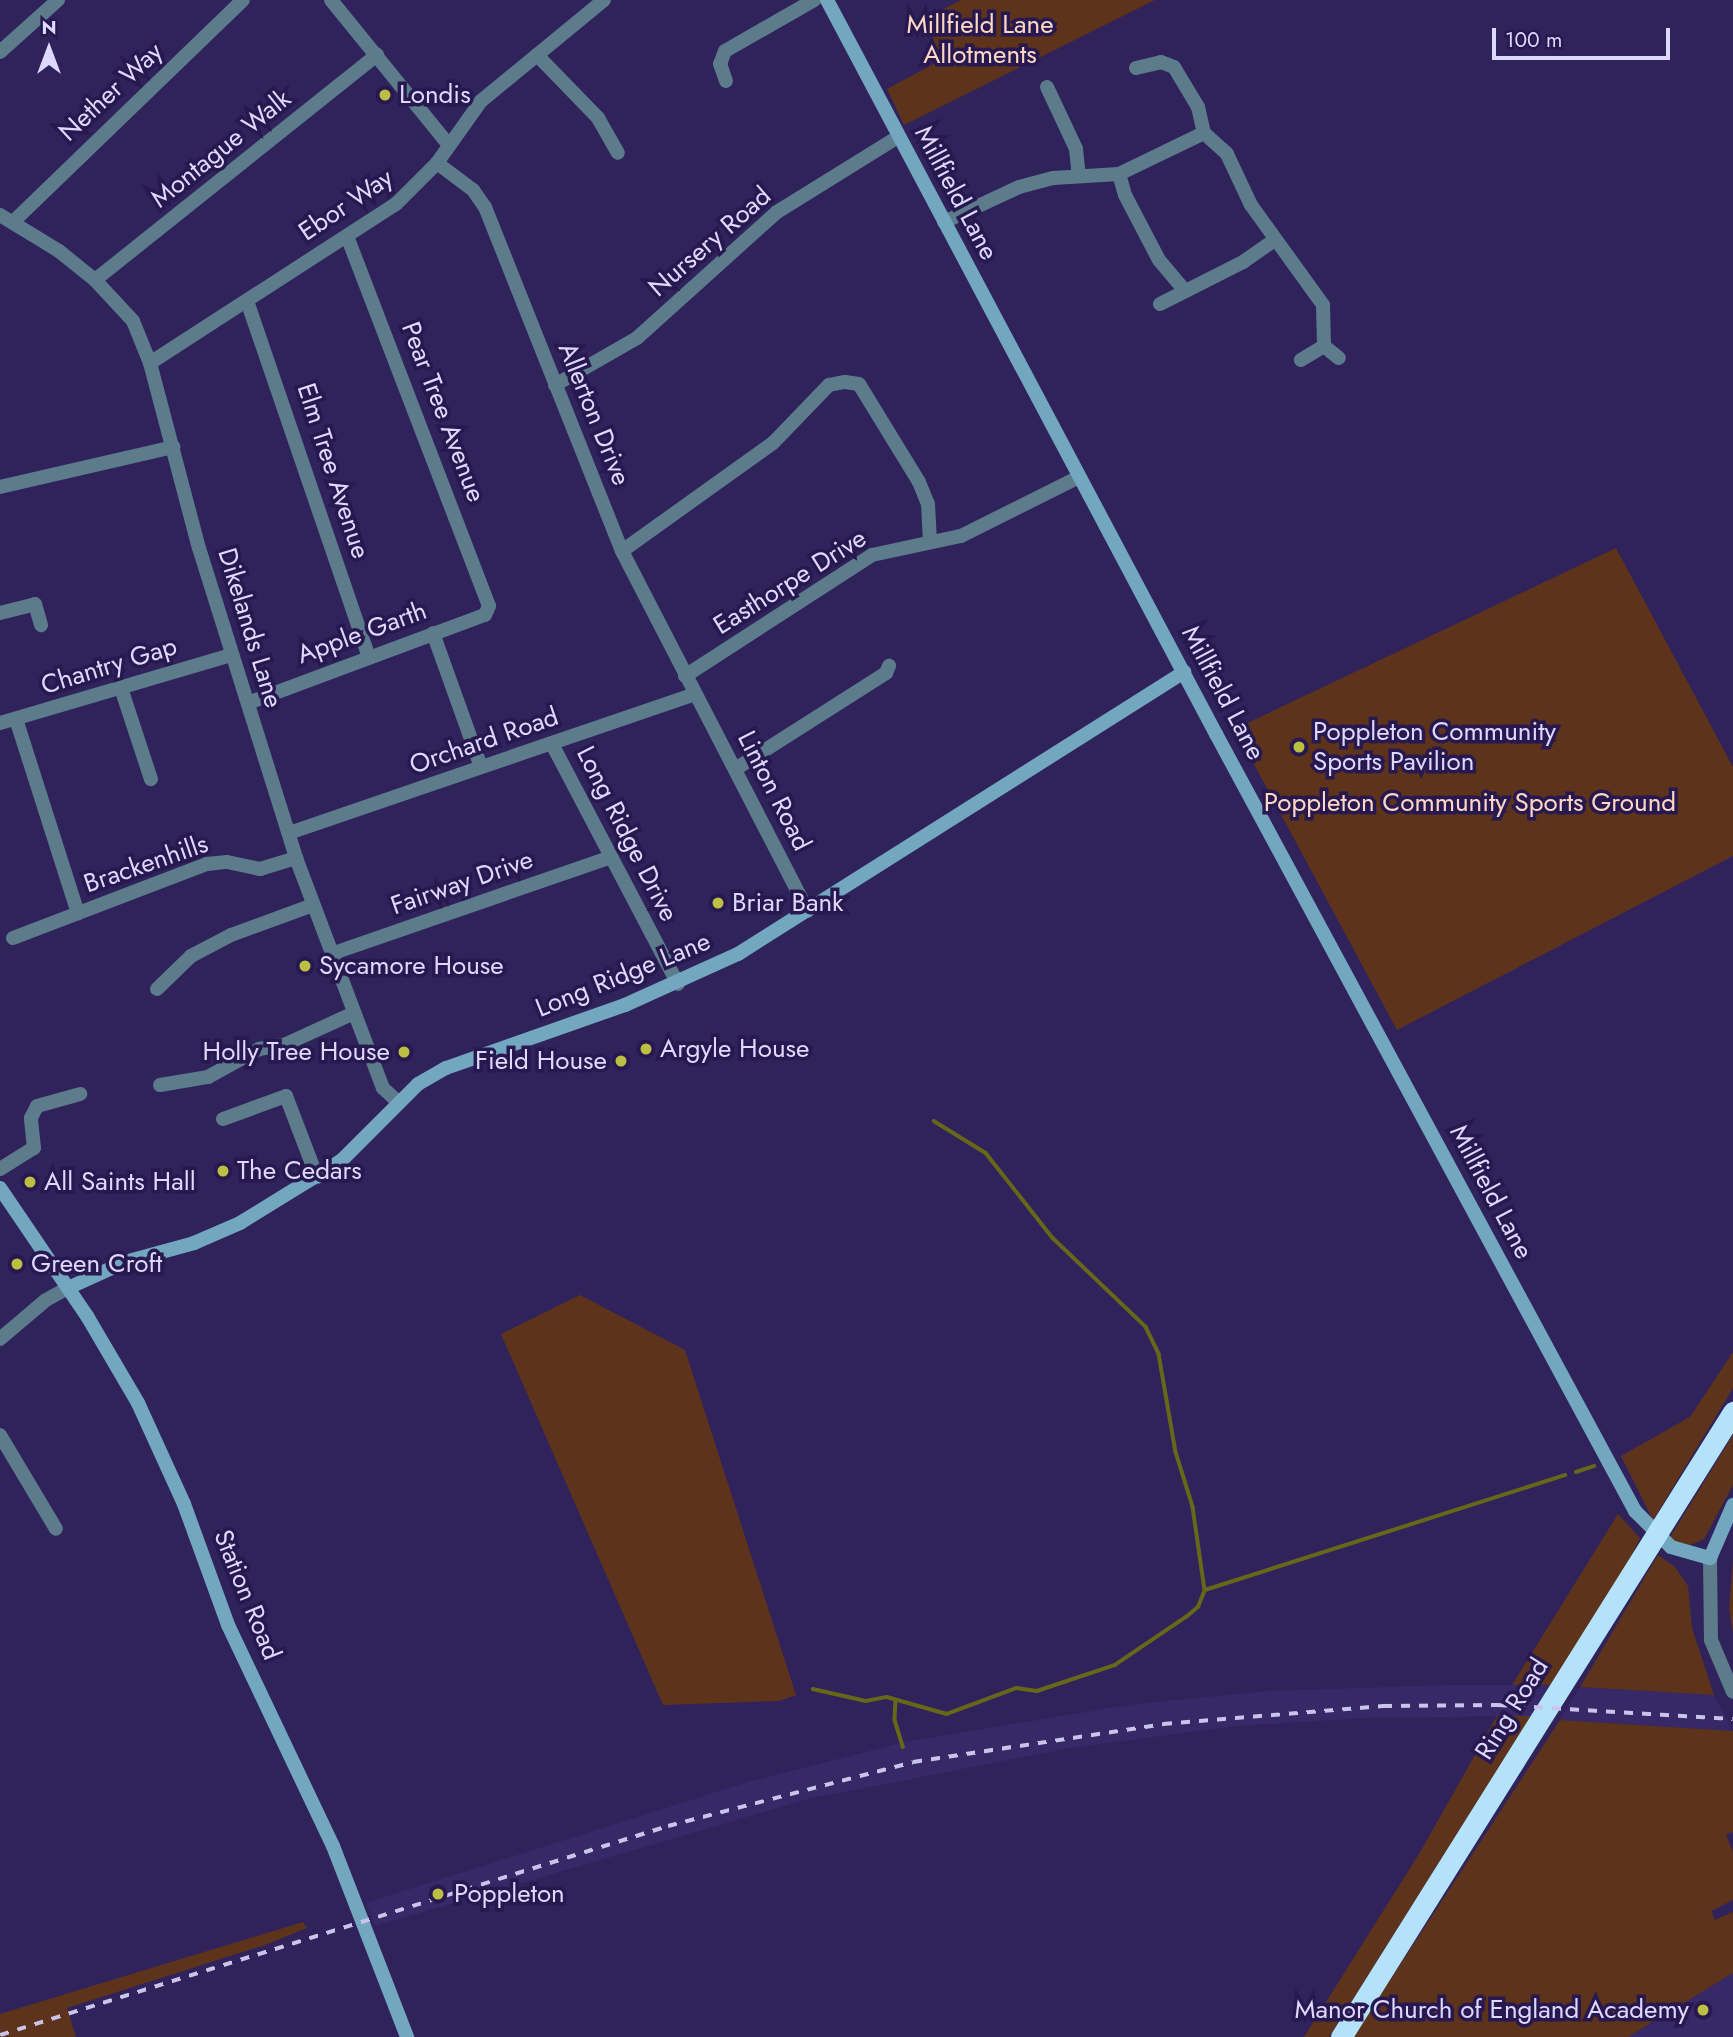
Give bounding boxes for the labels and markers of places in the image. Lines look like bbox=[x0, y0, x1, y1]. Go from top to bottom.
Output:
place label: Londis bbox=[399, 79, 471, 111]
marker: Londis bbox=[377, 87, 393, 103]
place label: Poppleton Community Sports Pavilion bbox=[1313, 716, 1556, 778]
marker: Poppleton Community Sports Pavilion bbox=[1291, 739, 1307, 755]
place label: Briar Bank bbox=[732, 887, 844, 919]
marker: Briar Bank bbox=[710, 895, 726, 911]
place label: Sycamore House bbox=[319, 950, 504, 982]
marker: Sycamore House bbox=[297, 958, 313, 974]
place label: Argyle House bbox=[660, 1033, 809, 1065]
place label: Holly Tree House bbox=[203, 1036, 390, 1068]
marker: Argyle House bbox=[638, 1041, 654, 1057]
marker: Holly Tree House bbox=[396, 1044, 412, 1060]
place label: Field House bbox=[475, 1045, 607, 1077]
marker: Field House bbox=[613, 1053, 629, 1069]
place label: The Cedars bbox=[237, 1155, 362, 1187]
marker: The Cedars bbox=[215, 1163, 231, 1179]
place label: All Saints Hall bbox=[44, 1166, 196, 1198]
marker: All Saints Hall bbox=[22, 1174, 38, 1190]
place label: Green Croft bbox=[31, 1248, 162, 1280]
marker: Green Croft bbox=[9, 1256, 25, 1272]
place label: Poppleton bbox=[454, 1878, 565, 1910]
marker: Poppleton bbox=[428, 1884, 448, 1904]
place label: Manor Church of England Academy bbox=[1295, 1994, 1689, 2026]
marker: Manor Church of England Academy bbox=[1695, 2002, 1711, 2018]

